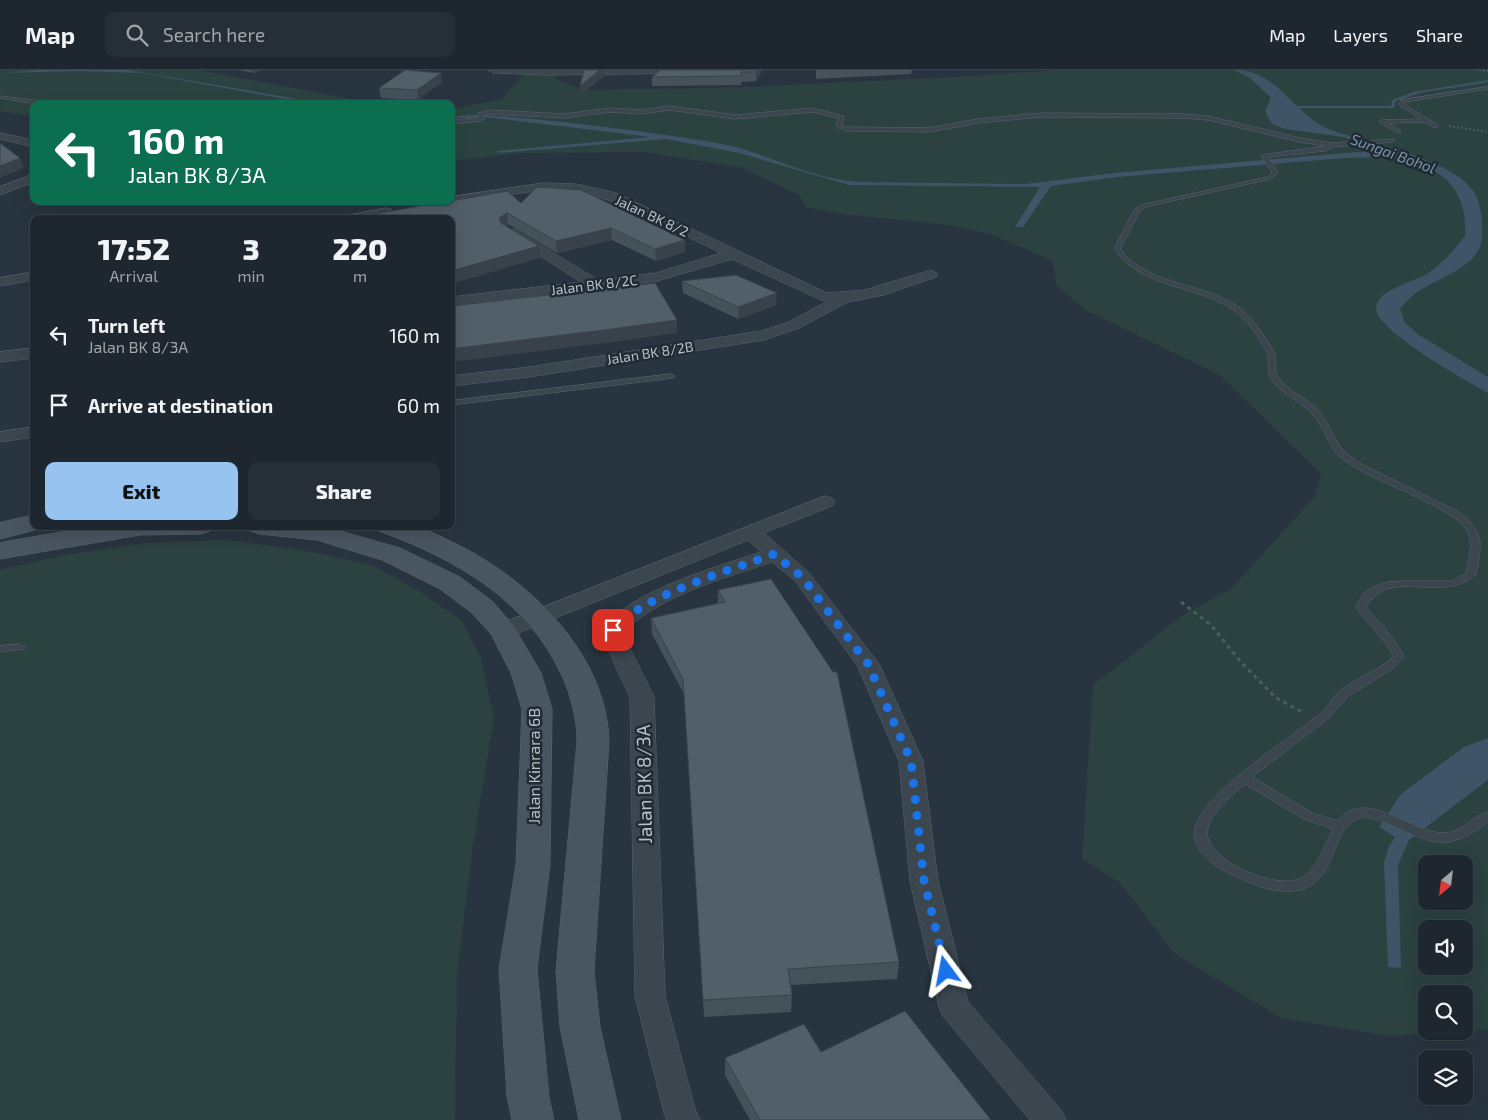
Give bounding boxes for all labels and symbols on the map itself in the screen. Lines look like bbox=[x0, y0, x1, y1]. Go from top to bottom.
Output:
water label: Sungai Bohol bbox=[1348, 129, 1438, 177]
street label: Jalan BK 8/2 bbox=[613, 191, 692, 240]
street label: Jalan BK 8/2C bbox=[550, 271, 638, 298]
street label: Jalan BK 8/2B bbox=[605, 337, 695, 368]
pin bbox=[592, 609, 634, 651]
street label: Jalan Kinrara 6B bbox=[524, 708, 543, 824]
street label: Jalan BK 8/3A bbox=[631, 724, 656, 844]
north arrow bbox=[1418, 855, 1472, 910]
position arrow bbox=[919, 944, 971, 996]

